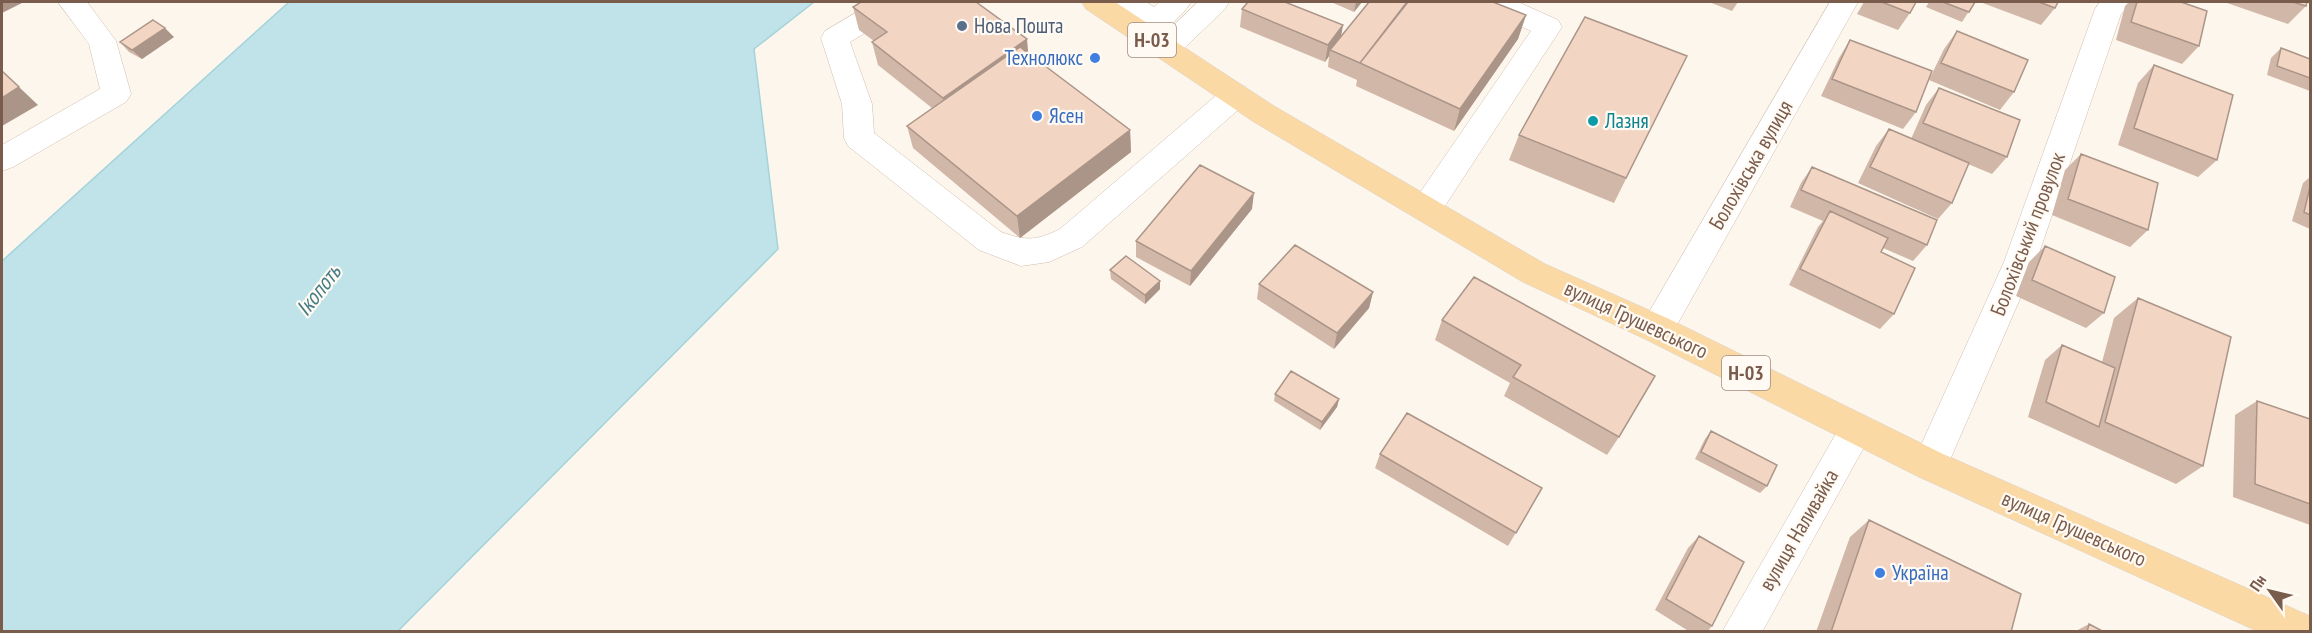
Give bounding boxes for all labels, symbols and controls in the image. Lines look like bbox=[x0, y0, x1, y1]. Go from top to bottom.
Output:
place label: Нова Пошта bbox=[974, 12, 1063, 39]
marker: Нова Пошта bbox=[955, 19, 969, 33]
road number: Н-03 bbox=[1128, 23, 1176, 57]
place label: Технолюкс bbox=[1004, 44, 1084, 71]
marker: Технолюкс bbox=[1088, 51, 1102, 65]
street label: Болохівська вулиця bbox=[1703, 95, 1799, 234]
place label: Ясен bbox=[1049, 102, 1084, 129]
place label: Лазня bbox=[1604, 107, 1649, 134]
marker: Ясен bbox=[1030, 109, 1044, 123]
marker: Лазня bbox=[1586, 114, 1600, 128]
street label: Болохівський провулок bbox=[1984, 148, 2071, 319]
water label: Ікопоть bbox=[289, 258, 347, 321]
street label: вулиця Грушевського bbox=[1560, 275, 1712, 365]
road number: Н-03 bbox=[1722, 356, 1770, 390]
street label: вулиця Наливайка bbox=[1753, 464, 1844, 595]
street label: вулиця Грушевського bbox=[1998, 485, 2151, 572]
place label: Україна bbox=[1892, 559, 1949, 586]
north arrow bbox=[2240, 561, 2300, 621]
marker: Україна bbox=[1873, 566, 1887, 580]
text: Пн bbox=[2245, 571, 2270, 595]

